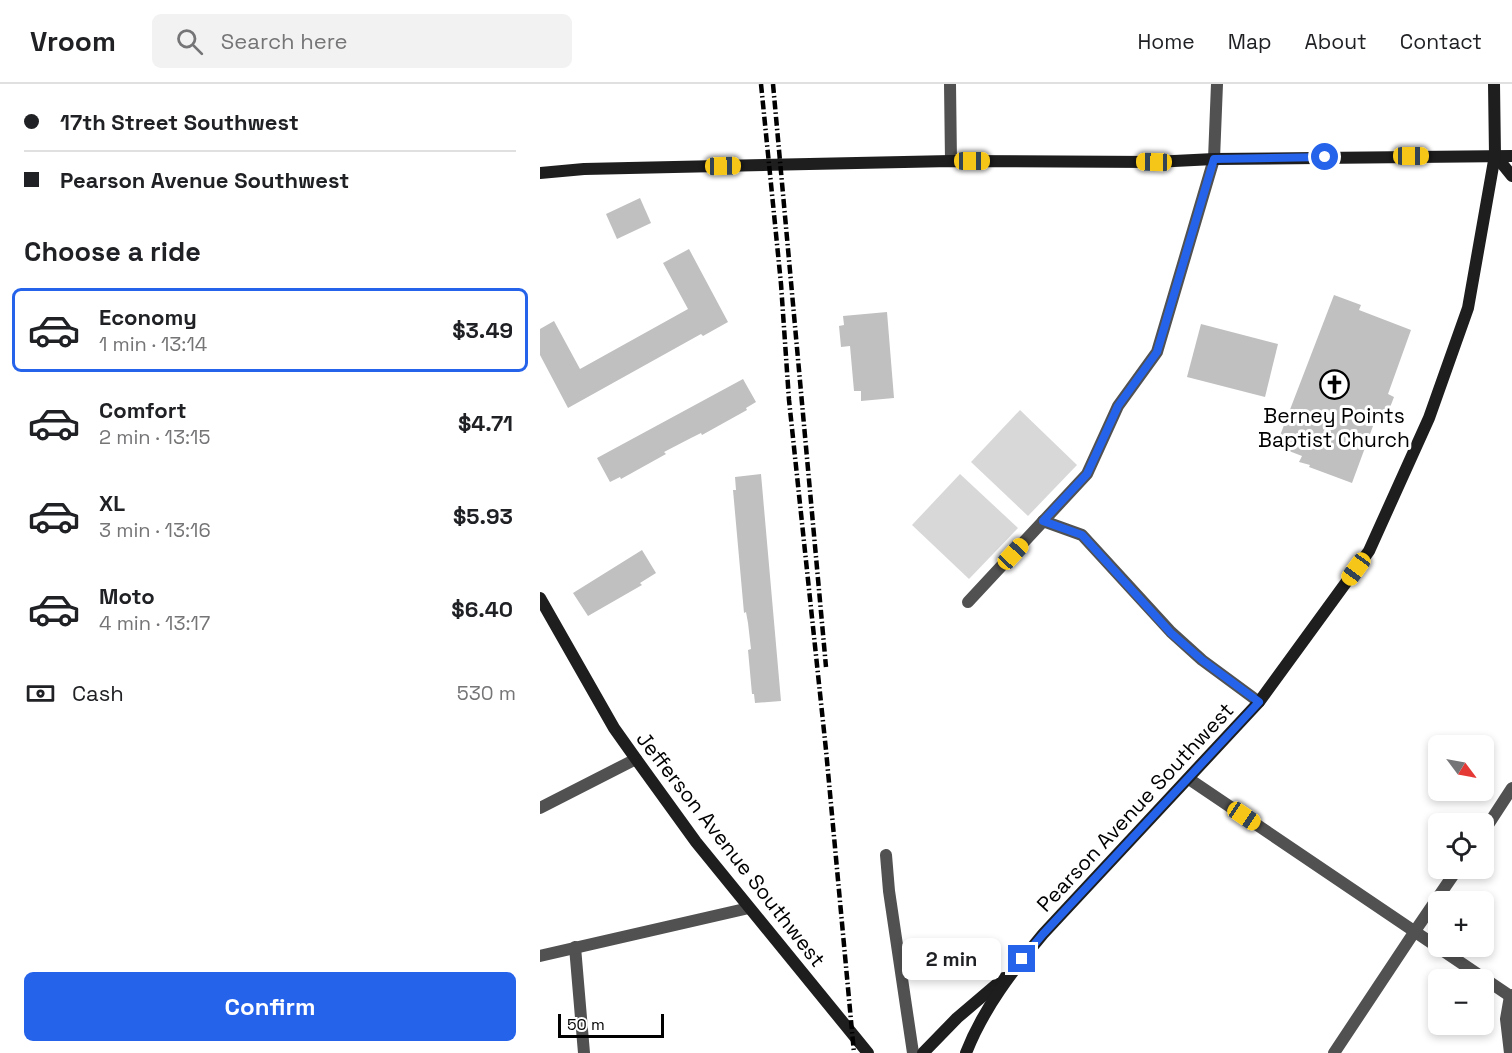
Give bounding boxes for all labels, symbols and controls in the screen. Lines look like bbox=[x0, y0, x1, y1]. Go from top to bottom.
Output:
search box bbox=[152, 14, 572, 68]
text: Vroom bbox=[30, 23, 116, 59]
icon: search bbox=[173, 25, 206, 58]
text: Search here bbox=[221, 27, 348, 55]
text: Home bbox=[1137, 28, 1195, 55]
text: Map bbox=[1228, 28, 1272, 55]
text: About bbox=[1305, 28, 1367, 55]
text: Contact bbox=[1400, 28, 1482, 55]
text: 17th Street Southwest bbox=[60, 108, 299, 136]
route start bbox=[1311, 143, 1338, 170]
car bbox=[1393, 147, 1429, 165]
car bbox=[954, 152, 990, 170]
car bbox=[1136, 153, 1172, 171]
car bbox=[705, 157, 741, 175]
text: Pearson Avenue Southwest bbox=[60, 166, 349, 194]
text: Choose a ride bbox=[24, 234, 201, 269]
icon: car bbox=[27, 303, 81, 357]
text: Economy bbox=[99, 303, 197, 331]
text: $3.49 bbox=[452, 316, 513, 344]
text: 1 min · 13:14 bbox=[99, 331, 207, 357]
church icon: Berney Points Baptist Church bbox=[1318, 368, 1350, 400]
icon: car bbox=[27, 396, 81, 450]
text: Comfort bbox=[99, 396, 187, 424]
place label: Berney Points Baptist Church bbox=[1258, 402, 1410, 453]
text: $4.71 bbox=[458, 409, 513, 437]
text: 2 min · 13:15 bbox=[99, 424, 210, 450]
icon: car bbox=[27, 489, 81, 543]
text: XL bbox=[99, 489, 125, 517]
text: $5.93 bbox=[453, 502, 513, 530]
text: 3 min · 13:16 bbox=[99, 517, 211, 543]
car bbox=[994, 535, 1032, 573]
car bbox=[1338, 549, 1374, 589]
icon: car bbox=[27, 582, 81, 636]
text: Moto bbox=[99, 582, 155, 610]
text: $6.40 bbox=[451, 595, 513, 623]
text: 4 min · 13:17 bbox=[99, 610, 210, 636]
icon: cash bbox=[24, 677, 57, 710]
text: Cash bbox=[72, 679, 124, 707]
text: 530 m bbox=[457, 680, 516, 706]
street label: Pearson Avenue Southwest bbox=[1031, 697, 1239, 917]
street label: Jefferson Avenue Southwest bbox=[631, 726, 831, 972]
north arrow bbox=[1428, 735, 1494, 801]
map controls bbox=[1428, 735, 1494, 1035]
car bbox=[1224, 798, 1264, 834]
button: locate bbox=[1428, 813, 1494, 879]
button: + bbox=[1428, 891, 1494, 957]
callout: 2 min bbox=[902, 938, 1001, 980]
route end bbox=[1008, 945, 1035, 972]
text: 2 min bbox=[926, 946, 977, 972]
button: − bbox=[1428, 969, 1494, 1035]
button: Confirm bbox=[24, 972, 516, 1041]
scale bar bbox=[558, 1011, 664, 1038]
text: 50 m bbox=[567, 1014, 605, 1035]

